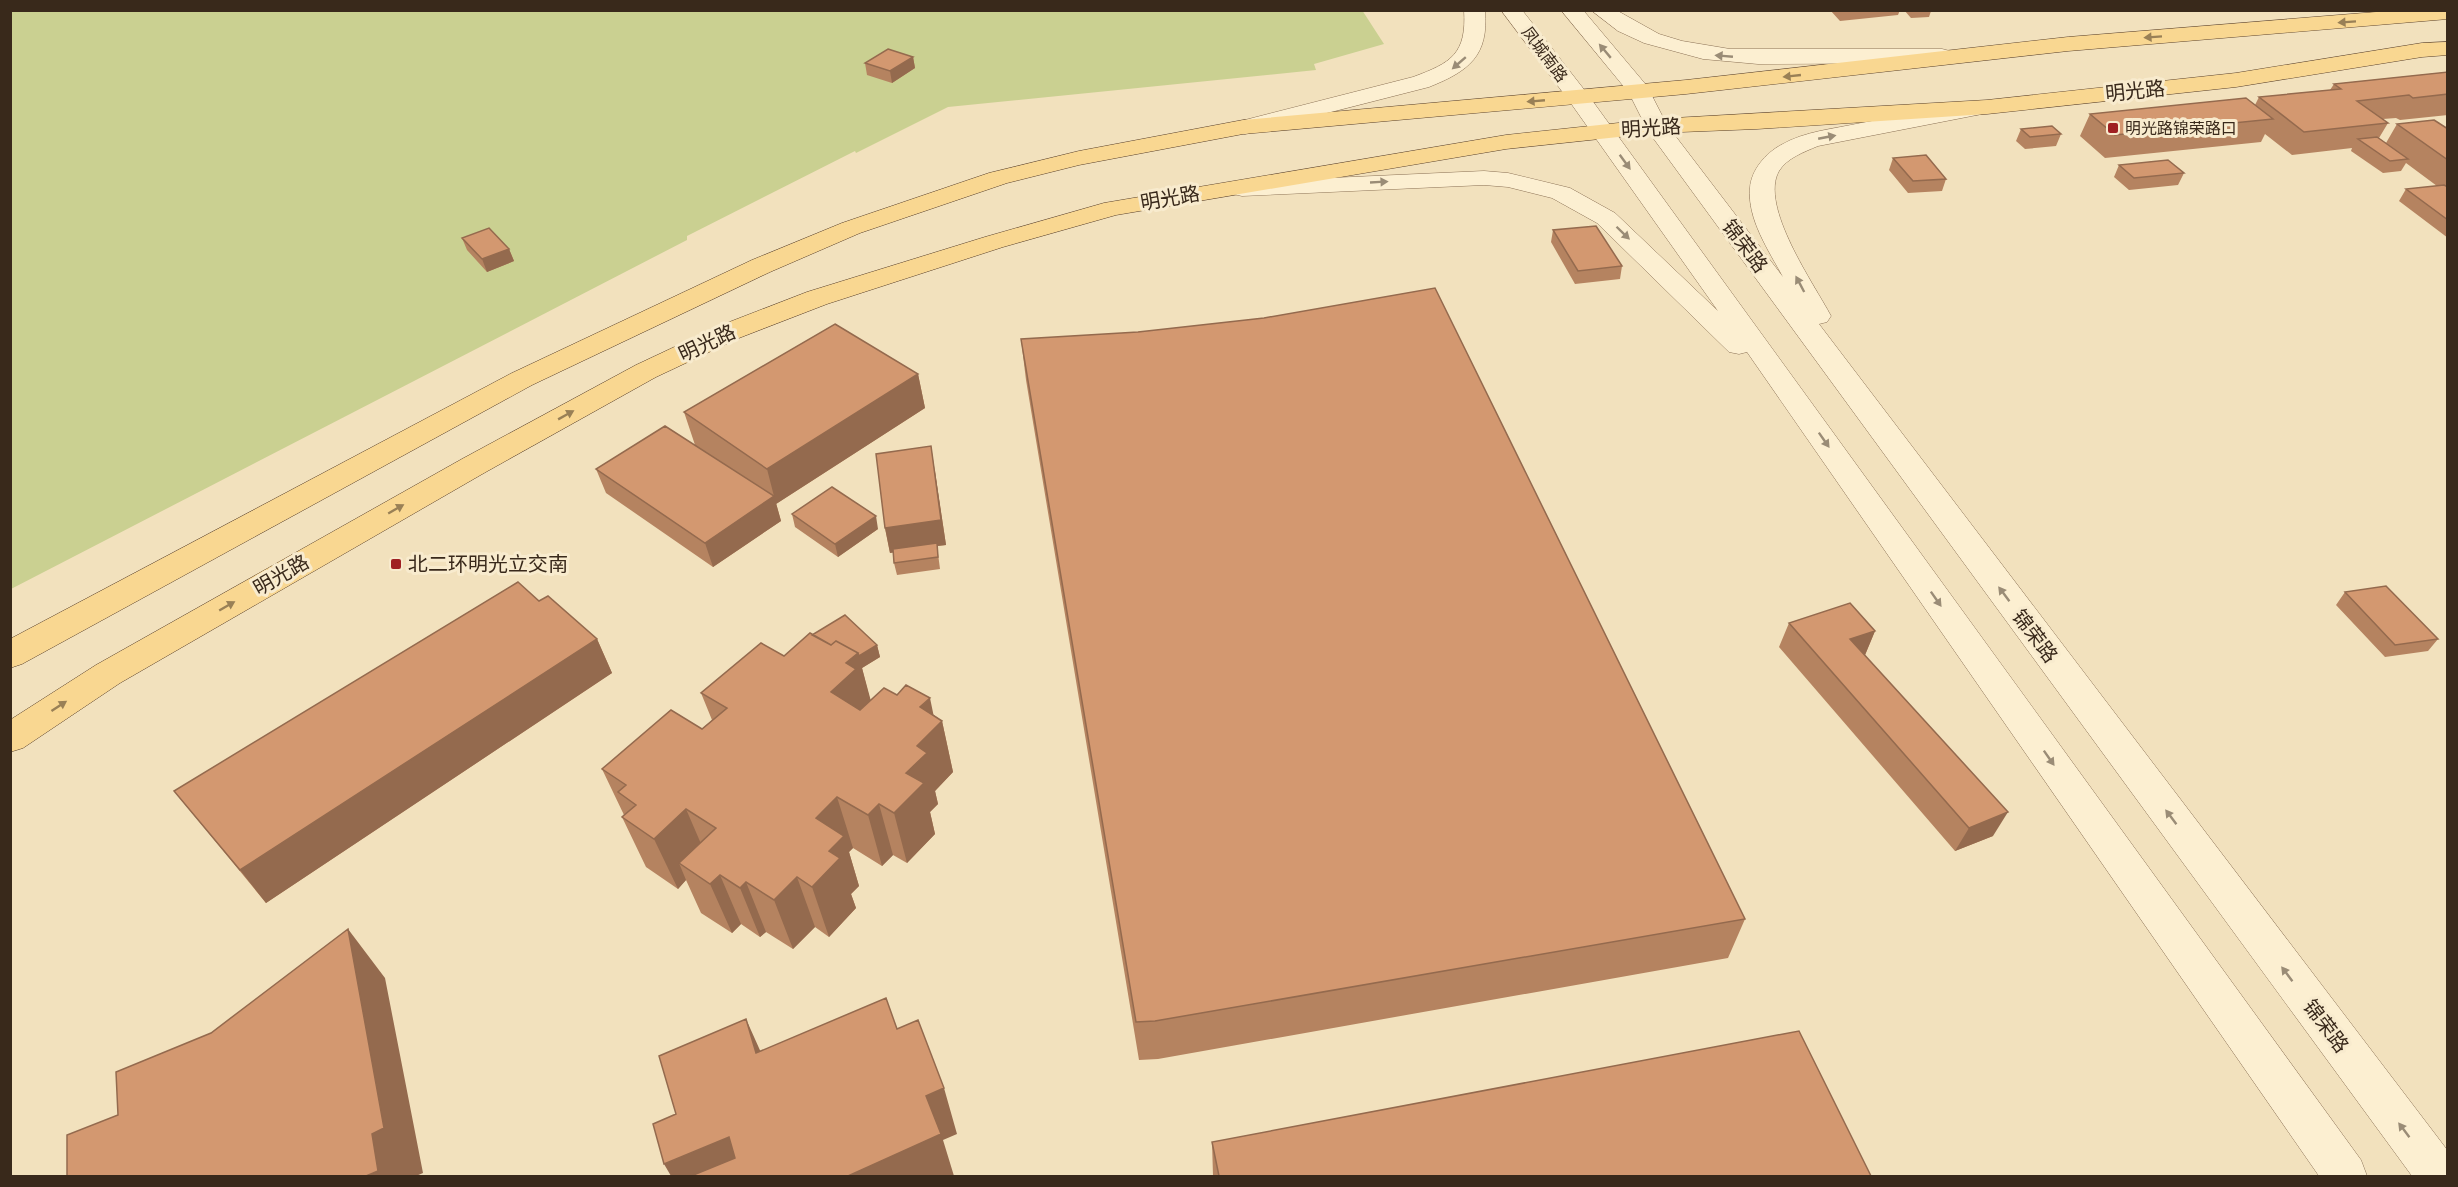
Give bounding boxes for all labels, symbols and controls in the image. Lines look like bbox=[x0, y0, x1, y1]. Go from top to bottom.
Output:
one-way arrow bbox=[2338, 17, 2357, 27]
street label: 凤城南路 bbox=[1517, 21, 1575, 86]
one-way arrow bbox=[2144, 32, 2163, 42]
one-way arrow bbox=[1599, 44, 1612, 59]
one-way arrow bbox=[1714, 51, 1733, 61]
one-way arrow bbox=[1452, 56, 1467, 69]
one-way arrow bbox=[1783, 71, 1802, 81]
street label: 明光路 bbox=[2103, 71, 2166, 107]
one-way arrow bbox=[1526, 96, 1545, 106]
street label: 明光路 bbox=[1620, 109, 1682, 143]
place label: 明光路锦荣路口 bbox=[2125, 115, 2237, 139]
marker: 明光路锦荣路口 bbox=[2106, 121, 2120, 135]
one-way arrow bbox=[1817, 132, 1836, 141]
one-way arrow bbox=[1618, 154, 1630, 169]
street label: 明光路 bbox=[1138, 176, 1202, 216]
one-way arrow bbox=[1370, 177, 1389, 186]
street label: 锦荣路 bbox=[1717, 212, 1777, 278]
one-way arrow bbox=[1615, 226, 1629, 240]
one-way arrow bbox=[1795, 275, 1805, 292]
street label: 明光路 bbox=[673, 315, 740, 367]
one-way arrow bbox=[558, 410, 575, 420]
one-way arrow bbox=[1818, 431, 1830, 447]
one-way arrow bbox=[388, 504, 404, 515]
street label: 明光路 bbox=[247, 545, 313, 601]
place label: 北二环明光立交南 bbox=[408, 547, 568, 577]
marker: 北二环明光立交南 bbox=[389, 557, 403, 571]
one-way arrow bbox=[1998, 586, 2010, 602]
one-way arrow bbox=[1930, 590, 1942, 606]
one-way arrow bbox=[219, 601, 236, 611]
street label: 锦荣路 bbox=[2007, 602, 2067, 668]
one-way arrow bbox=[51, 700, 67, 712]
one-way arrow bbox=[2043, 749, 2055, 765]
one-way arrow bbox=[2165, 810, 2177, 825]
one-way arrow bbox=[2281, 966, 2293, 982]
street label: 锦荣路 bbox=[2298, 992, 2358, 1058]
one-way arrow bbox=[2399, 1122, 2411, 1137]

